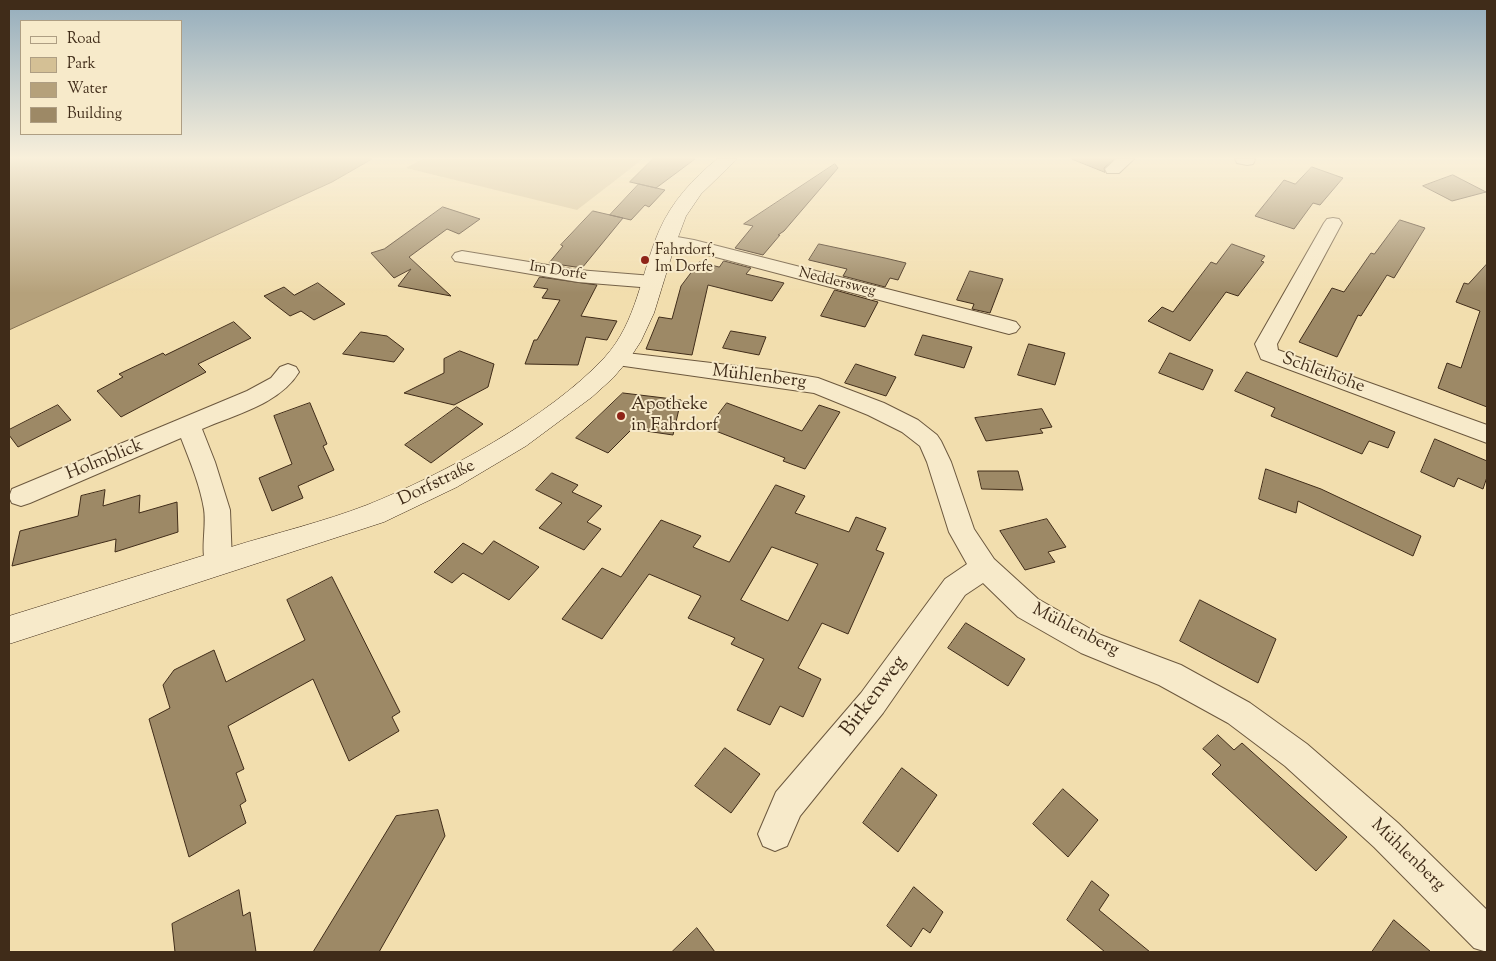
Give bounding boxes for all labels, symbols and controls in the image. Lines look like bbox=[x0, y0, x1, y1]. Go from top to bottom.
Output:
legend bbox=[20, 20, 182, 135]
text: Road bbox=[67, 29, 101, 50]
text: Park bbox=[67, 54, 96, 75]
text: Water bbox=[67, 79, 107, 100]
text: Building bbox=[67, 104, 122, 125]
place label: Fahrdorf, Im Dorfe bbox=[655, 242, 715, 277]
marker: Fahrdorf, Im Dorfe bbox=[639, 254, 651, 266]
street label: Im Dorfe bbox=[528, 259, 588, 285]
street label: Neddersweg bbox=[796, 265, 878, 301]
street label: Schleihöhe bbox=[1279, 349, 1367, 399]
street label: Mühlenberg bbox=[711, 362, 807, 394]
place label: Apotheke in Fahrdorf bbox=[631, 395, 719, 438]
marker: Apotheke in Fahrdorf bbox=[615, 410, 627, 422]
street label: Holmblick bbox=[63, 436, 147, 486]
street label: Dorfstraße bbox=[395, 456, 479, 512]
street label: Mühlenberg bbox=[1028, 600, 1122, 662]
street label: Birkenweg bbox=[836, 652, 914, 742]
street label: Mühlenberg bbox=[1365, 815, 1449, 897]

